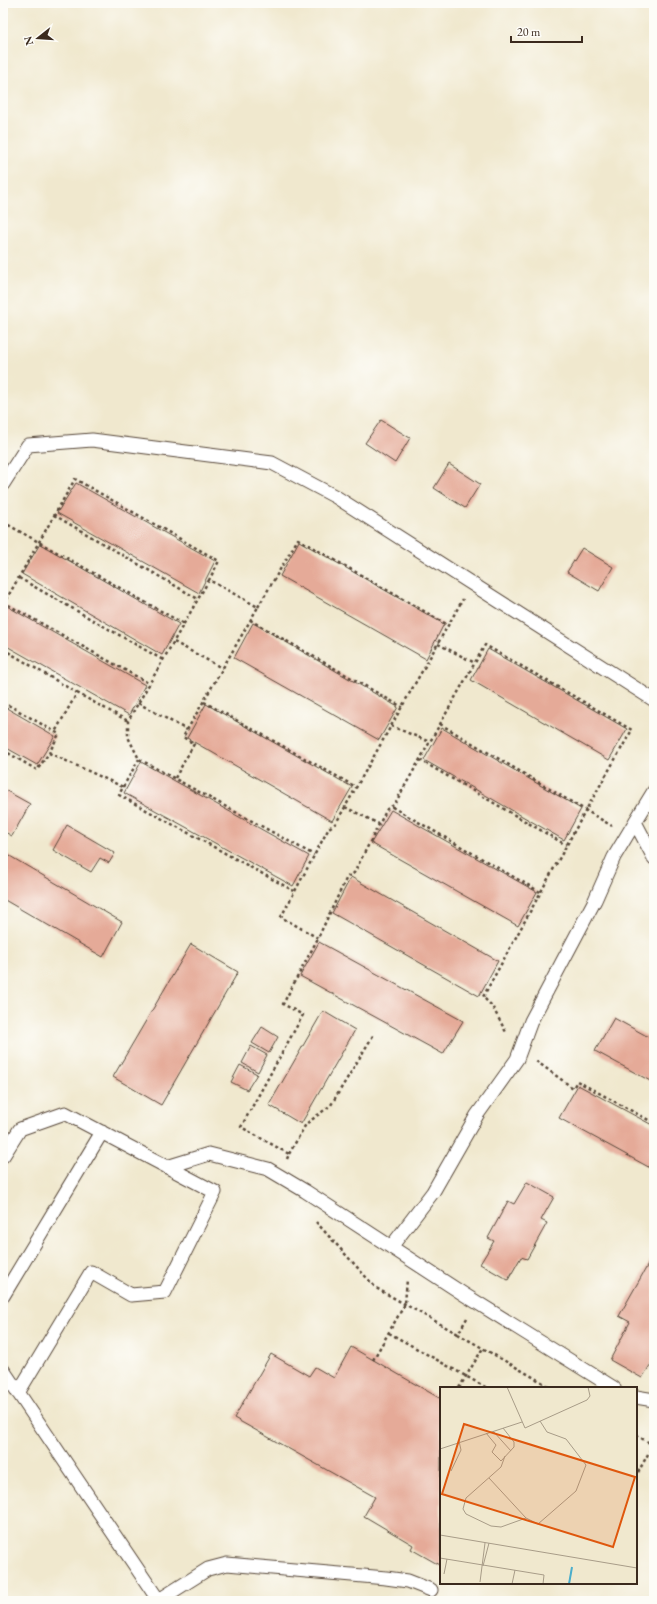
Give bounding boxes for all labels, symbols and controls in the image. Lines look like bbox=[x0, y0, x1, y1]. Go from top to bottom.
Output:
north arrow bbox=[18, 18, 58, 58]
scale bar bbox=[511, 18, 582, 44]
text: 20 m bbox=[517, 24, 541, 40]
text: N bbox=[20, 35, 36, 47]
inset map bbox=[440, 1387, 637, 1584]

